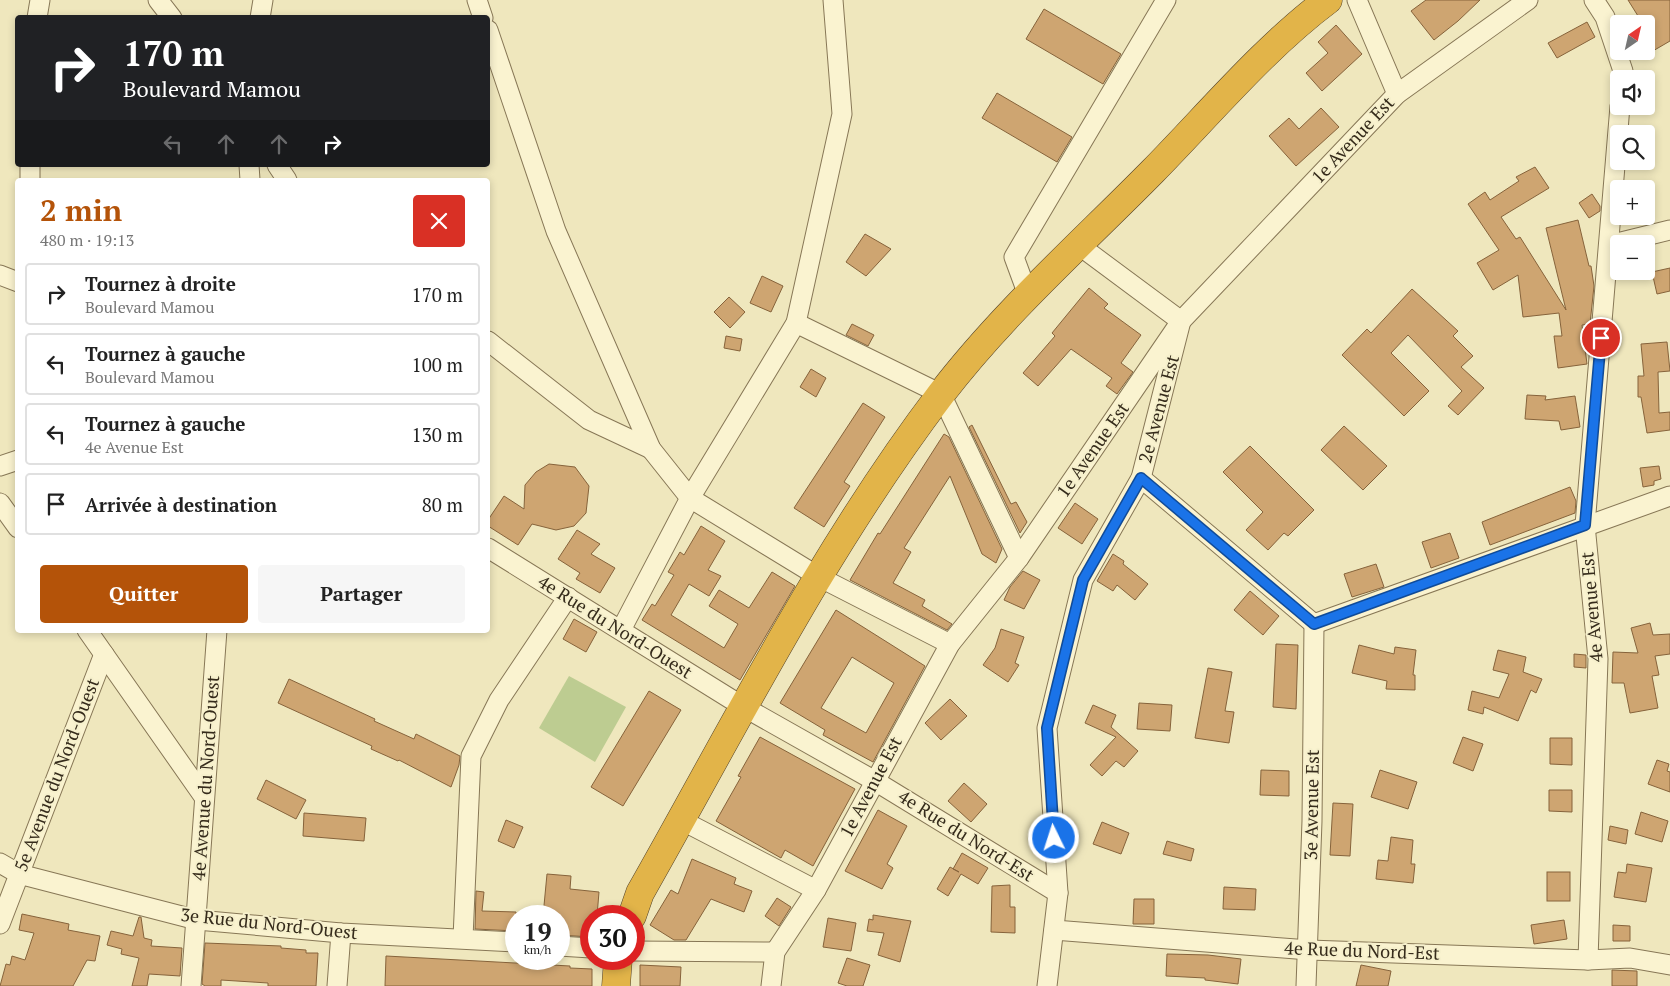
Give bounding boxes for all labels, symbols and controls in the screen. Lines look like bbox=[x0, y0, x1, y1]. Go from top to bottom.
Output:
north arrow bbox=[1610, 15, 1655, 60]
map controls bbox=[1610, 15, 1655, 280]
text: 170 m bbox=[123, 30, 224, 76]
icon: right bbox=[40, 35, 105, 100]
button: sound bbox=[1610, 70, 1655, 115]
text: Boulevard Mamou bbox=[123, 74, 301, 103]
street label: 1e Avenue Est bbox=[1306, 90, 1399, 188]
button: search bbox=[1610, 125, 1655, 170]
icon: left bbox=[159, 130, 187, 158]
icon: ahead bbox=[212, 130, 240, 158]
icon: ahead bbox=[265, 130, 293, 158]
icon: right bbox=[318, 130, 346, 158]
button: + bbox=[1610, 180, 1655, 225]
text: 2 min bbox=[40, 190, 122, 230]
button: close bbox=[413, 195, 465, 247]
text: 480 m · 19:13 bbox=[40, 229, 134, 251]
button: − bbox=[1610, 235, 1655, 280]
text: Tournez à droite bbox=[85, 271, 236, 296]
icon: right bbox=[42, 280, 70, 308]
text: 170 m bbox=[412, 282, 463, 307]
text: Boulevard Mamou bbox=[85, 296, 214, 318]
pin bbox=[1580, 317, 1622, 359]
icon: arrive bbox=[1587, 324, 1615, 352]
text: Tournez à gauche bbox=[85, 341, 246, 366]
icon: left bbox=[42, 350, 70, 378]
text: 100 m bbox=[412, 352, 463, 377]
street label: 2e Avenue Est bbox=[1132, 352, 1184, 465]
text: Boulevard Mamou bbox=[85, 366, 214, 388]
street label: 1e Avenue Est bbox=[1051, 397, 1134, 502]
text: Tournez à gauche bbox=[85, 411, 246, 436]
icon: left bbox=[42, 420, 70, 448]
text: 130 m bbox=[412, 422, 463, 447]
text: 4e Avenue Est bbox=[85, 436, 184, 458]
icon: arrive bbox=[42, 490, 70, 518]
text: Arrivée à destination bbox=[85, 492, 277, 517]
text: 80 m bbox=[422, 492, 463, 517]
street label: 4e Avenue Est bbox=[1574, 550, 1608, 663]
button: Quitter bbox=[40, 565, 248, 623]
button: Partager bbox=[258, 565, 465, 623]
street label: 4e Rue du Nord-Ouest bbox=[534, 569, 698, 684]
street label: 5e Avenue du Nord-Ouest bbox=[8, 674, 104, 875]
street label: 4e Avenue du Nord-Ouest bbox=[186, 674, 224, 881]
street label: 1e Avenue Est bbox=[833, 732, 907, 841]
street label: 3e Avenue Est bbox=[1298, 749, 1324, 861]
street label: 4e Rue du Nord-Est bbox=[894, 784, 1039, 887]
position arrow bbox=[1027, 811, 1079, 863]
street label: 3e Rue du Nord-Ouest bbox=[179, 902, 359, 944]
speed limit sign: 30 bbox=[580, 905, 645, 970]
text: 19 bbox=[523, 915, 552, 948]
street label: 4e Rue du Nord-Est bbox=[1284, 935, 1441, 965]
text: km/h bbox=[524, 942, 551, 957]

